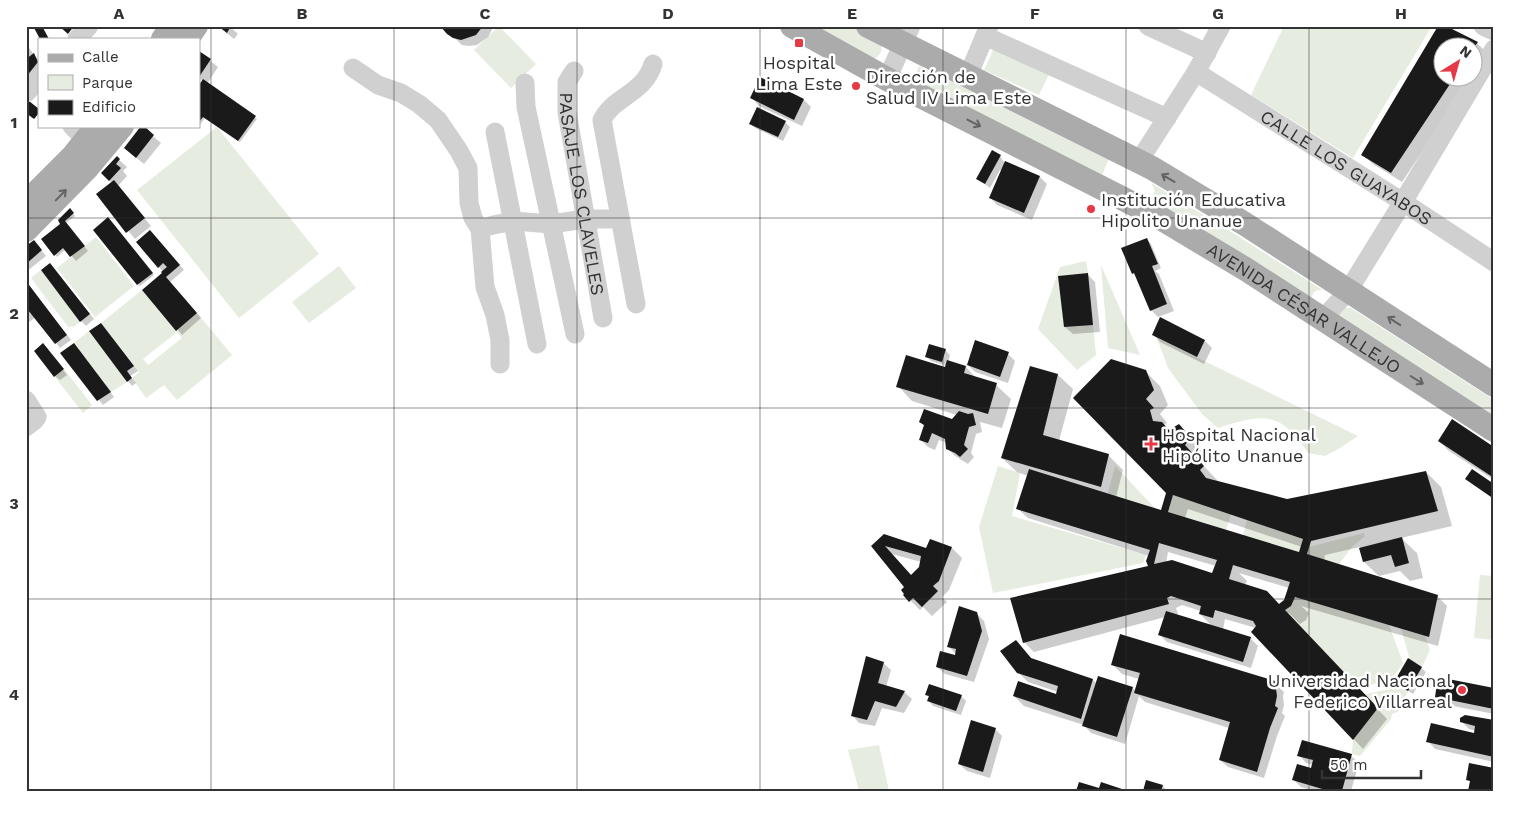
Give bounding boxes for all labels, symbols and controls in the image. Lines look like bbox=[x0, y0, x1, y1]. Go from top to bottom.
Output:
text: A bbox=[114, 4, 125, 23]
text: B bbox=[297, 4, 308, 23]
text: C bbox=[480, 4, 491, 23]
text: D bbox=[662, 4, 674, 23]
text: E bbox=[847, 4, 857, 23]
text: F bbox=[1030, 4, 1040, 23]
text: G bbox=[1212, 4, 1224, 23]
text: H bbox=[1395, 4, 1407, 23]
marker: Hospital Lima Este bbox=[793, 37, 805, 49]
legend bbox=[38, 38, 200, 128]
north arrow bbox=[1432, 38, 1482, 88]
text: N bbox=[1457, 42, 1475, 61]
text: Calle bbox=[82, 48, 119, 66]
place label: Hospital Lima Este bbox=[755, 52, 843, 94]
place label: Dirección de Salud IV Lima Este bbox=[866, 66, 1032, 108]
text: Parque bbox=[82, 74, 133, 92]
marker: Dirección de Salud IV Lima Este bbox=[850, 80, 862, 92]
street label: PASAJE LOS CLAVELES bbox=[557, 92, 609, 297]
text: Edificio bbox=[82, 98, 136, 116]
street label: CALLE LOS GUAYABOS bbox=[1257, 105, 1436, 229]
text: 1 bbox=[11, 113, 17, 132]
one-way arrow bbox=[966, 119, 981, 128]
one-way arrow bbox=[1162, 172, 1176, 182]
one-way arrow bbox=[55, 189, 67, 202]
place label: Institución Educativa Hipolito Unanue bbox=[1101, 189, 1286, 231]
marker: Institución Educativa Hipolito Unanue bbox=[1085, 203, 1097, 215]
street label: AVENIDA CÉSAR VALLEJO bbox=[1203, 238, 1405, 378]
text: 2 bbox=[9, 304, 19, 323]
one-way arrow bbox=[1387, 315, 1401, 326]
one-way arrow bbox=[1410, 375, 1424, 385]
place label: Hospital Nacional Hipólito Unanue bbox=[1162, 424, 1316, 466]
marker: Hospital Nacional Hipólito Unanue bbox=[1144, 437, 1158, 451]
text: 3 bbox=[9, 494, 19, 513]
place label: Universidad Nacional Federico Villarreal bbox=[1268, 670, 1452, 712]
marker: Universidad Nacional Federico Villarreal bbox=[1456, 684, 1468, 696]
text: 4 bbox=[9, 685, 19, 704]
scale bar bbox=[1322, 747, 1421, 779]
text: 50 m bbox=[1330, 756, 1367, 774]

